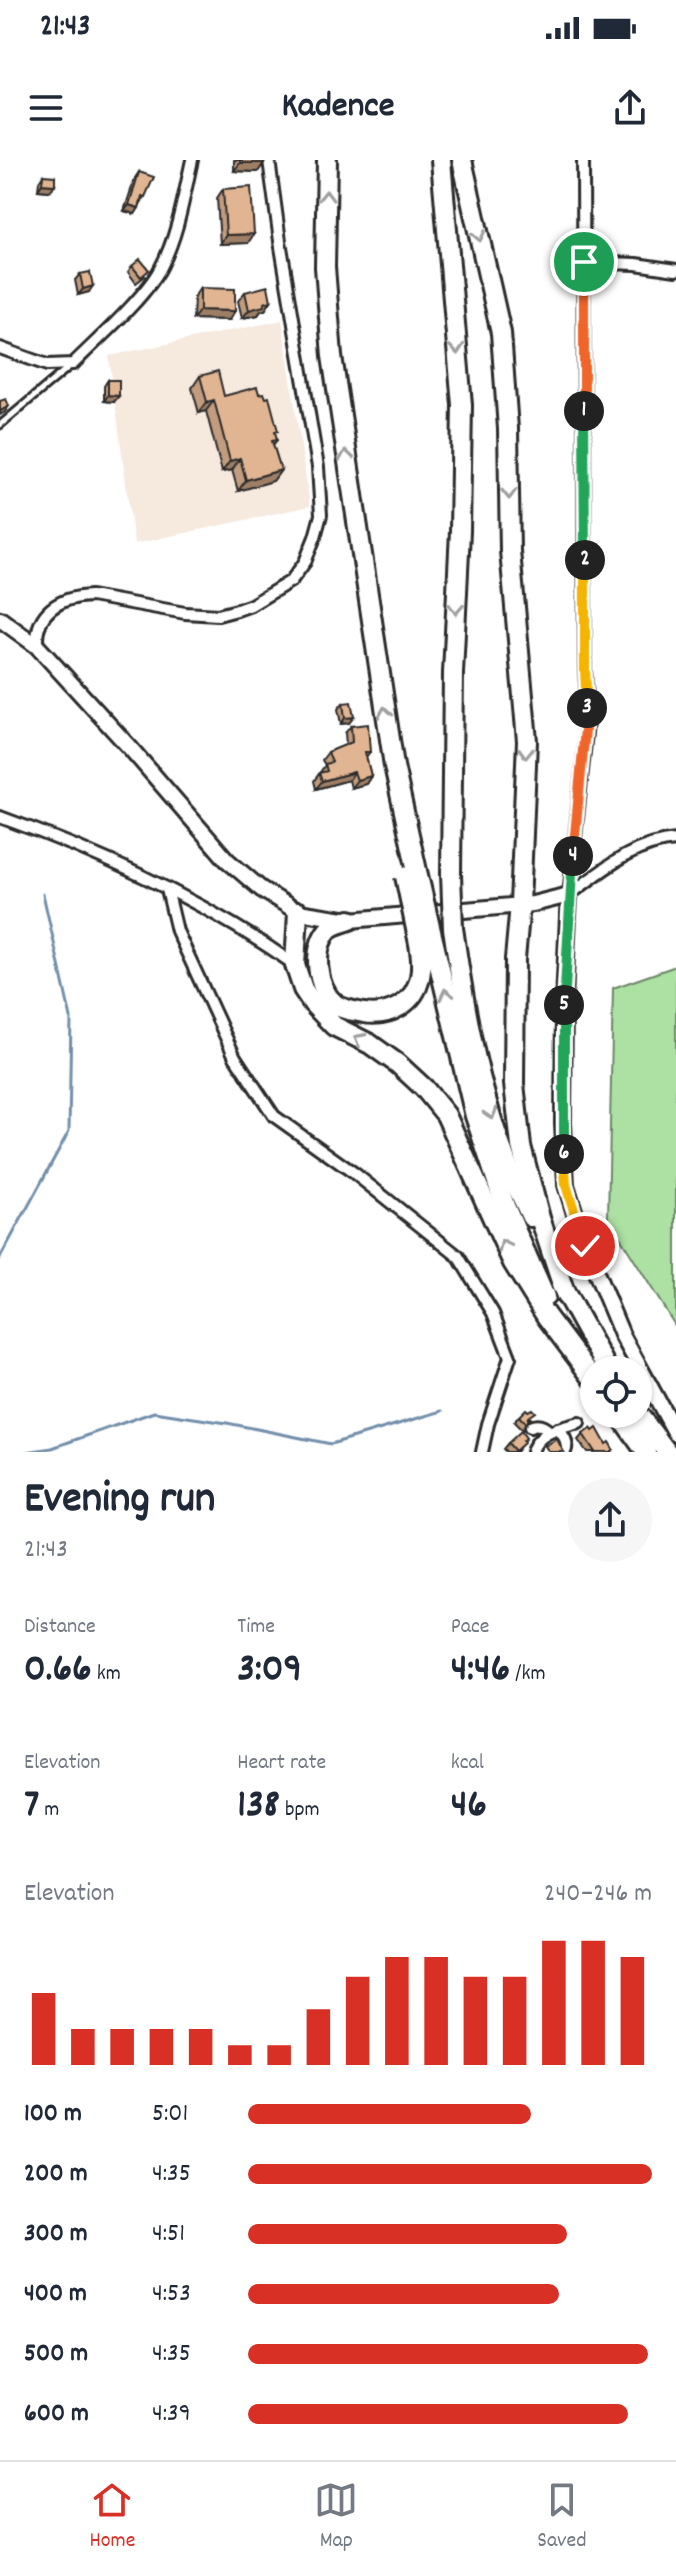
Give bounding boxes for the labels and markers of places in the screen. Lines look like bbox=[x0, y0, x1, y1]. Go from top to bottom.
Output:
pin bbox=[550, 228, 618, 296]
pin: 1 bbox=[564, 391, 604, 431]
pin: 2 bbox=[565, 540, 605, 580]
pin: 3 bbox=[567, 688, 607, 728]
pin: 4 bbox=[553, 836, 593, 876]
pin: 5 bbox=[544, 985, 584, 1025]
pin: 6 bbox=[544, 1134, 584, 1174]
pin bbox=[551, 1212, 619, 1280]

